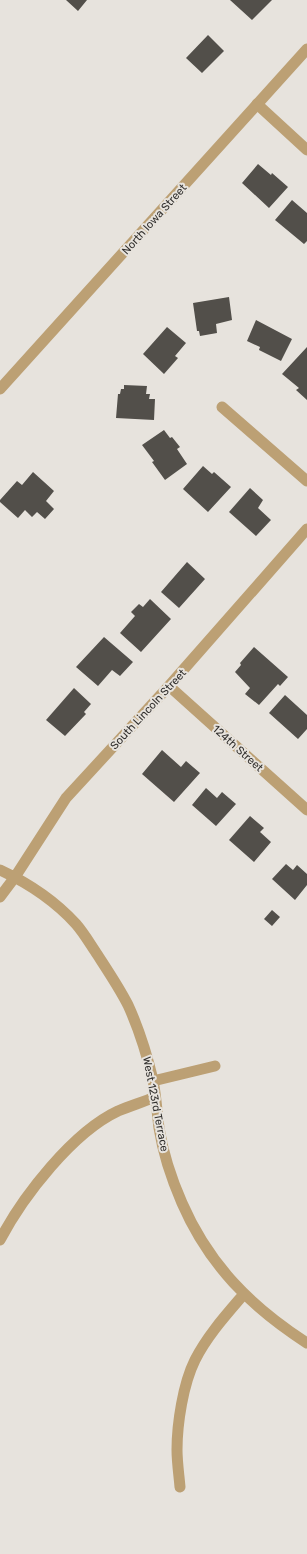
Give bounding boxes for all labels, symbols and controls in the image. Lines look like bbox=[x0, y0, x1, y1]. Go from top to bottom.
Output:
street label: North Iowa Street bbox=[119, 181, 190, 257]
street label: South Lincoln Street bbox=[108, 666, 189, 752]
street label: 124th Street bbox=[210, 722, 266, 775]
street label: West 123rd Terrace bbox=[140, 1056, 171, 1153]

